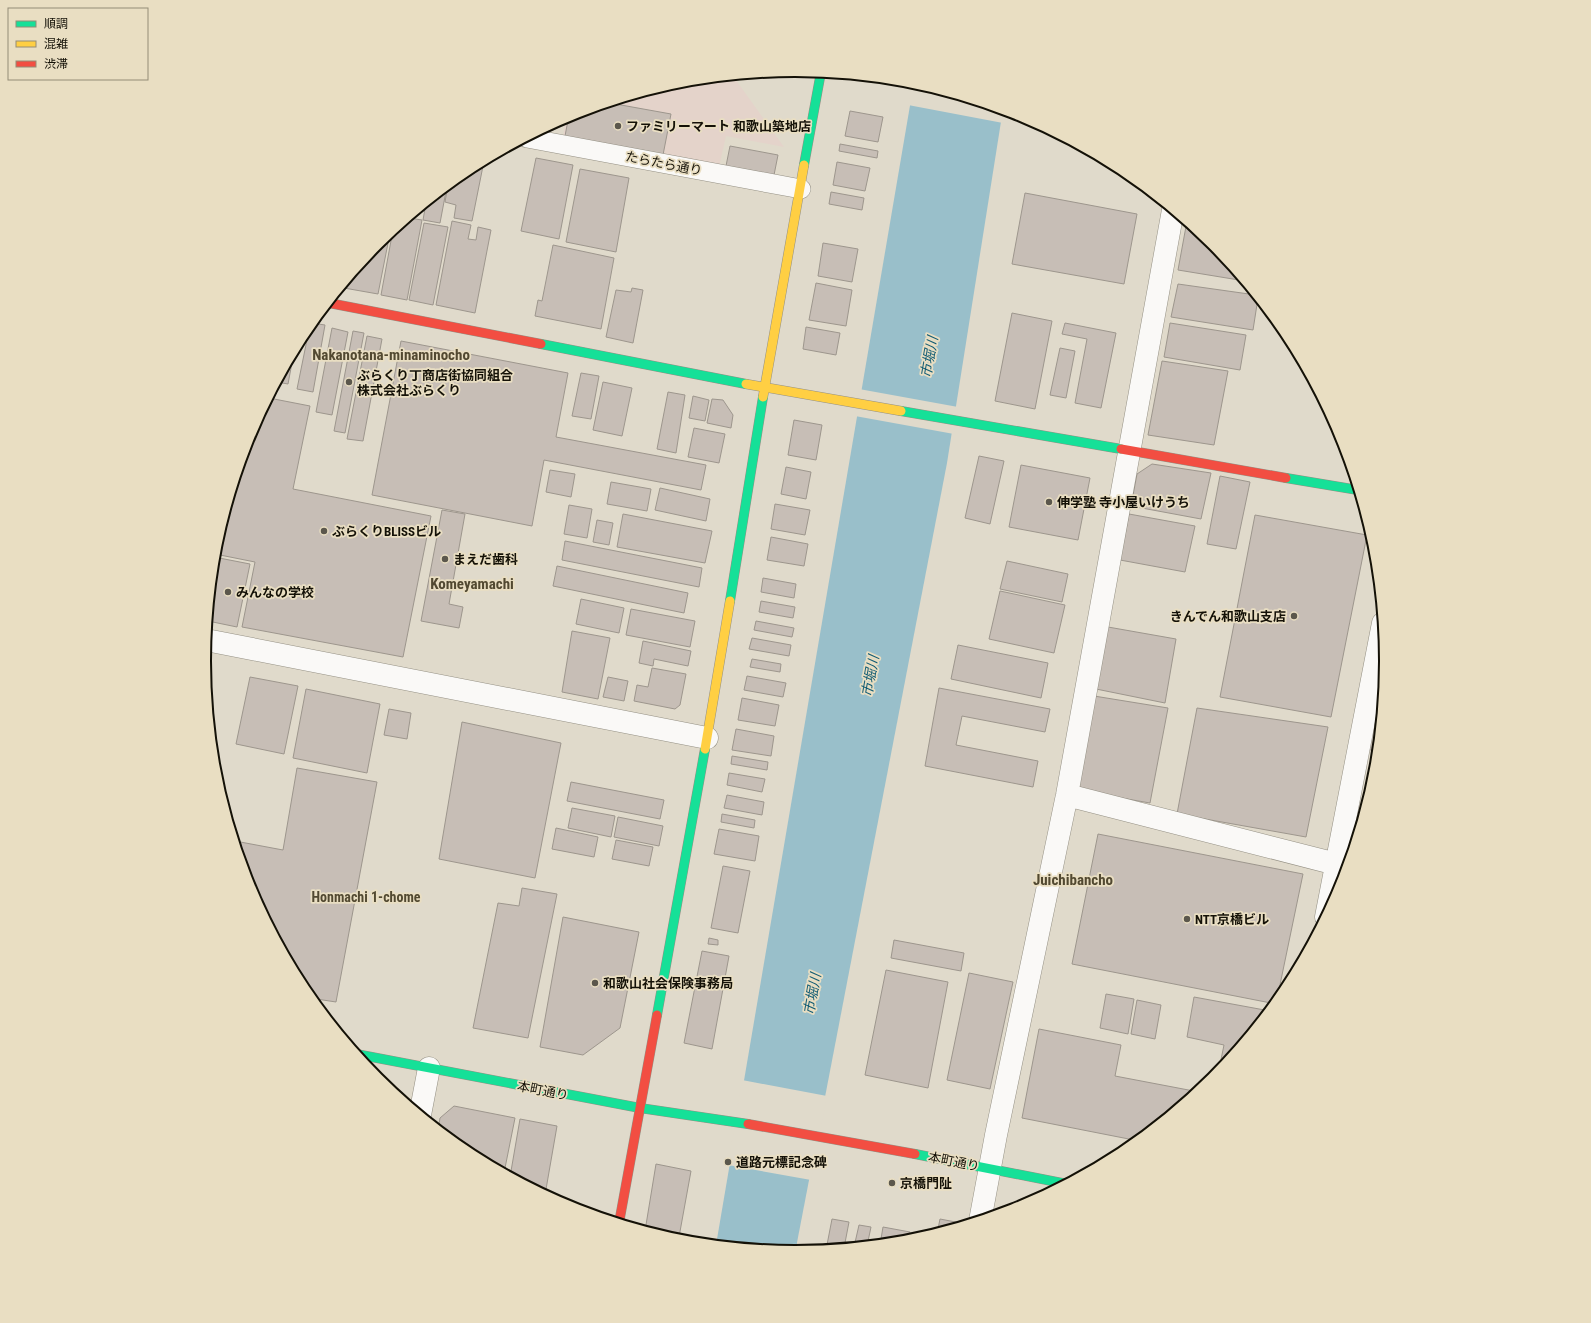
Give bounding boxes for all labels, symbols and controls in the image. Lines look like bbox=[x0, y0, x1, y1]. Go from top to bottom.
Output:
legend bbox=[8, 8, 148, 80]
text: 順調 bbox=[44, 17, 68, 31]
text: 混雑 bbox=[44, 37, 68, 51]
text: 渋滞 bbox=[44, 57, 68, 71]
place label: ファミリーマート 和歌山築地店 bbox=[626, 119, 811, 134]
marker: ファミリーマート 和歌山築地店 bbox=[613, 121, 623, 131]
street label: たらたら通り bbox=[624, 149, 704, 178]
water label: 市堀川 bbox=[917, 333, 941, 379]
district label: Nakanotana-minaminocho bbox=[312, 346, 470, 364]
place label: ぶらくり丁商店街協同組合 株式会社ぶらくり bbox=[357, 368, 513, 398]
marker: ぶらくり丁商店街協同組合 株式会社ぶらくり bbox=[344, 377, 354, 387]
place label: 伸学塾 寺小屋いけうち bbox=[1057, 495, 1190, 510]
marker: 伸学塾 寺小屋いけうち bbox=[1044, 497, 1054, 507]
place label: ぶらくりBLISSビル bbox=[332, 524, 441, 539]
marker: ぶらくりBLISSビル bbox=[319, 526, 329, 536]
place label: まえだ歯科 bbox=[453, 552, 518, 567]
marker: まえだ歯科 bbox=[440, 554, 450, 564]
district label: Komeyamachi bbox=[430, 575, 514, 593]
place label: みんなの学校 bbox=[236, 585, 314, 600]
marker: みんなの学校 bbox=[223, 587, 233, 597]
place label: きんでん和歌山支店 bbox=[1170, 609, 1286, 624]
marker: きんでん和歌山支店 bbox=[1289, 611, 1299, 621]
water label: 市堀川 bbox=[858, 652, 882, 698]
district label: Juichibancho bbox=[1033, 871, 1113, 889]
district label: Honmachi 1-chome bbox=[311, 889, 421, 905]
place label: NTT京橋ビル bbox=[1195, 912, 1269, 927]
marker: NTT京橋ビル bbox=[1182, 914, 1192, 924]
water label: 市堀川 bbox=[800, 970, 824, 1016]
place label: 和歌山社会保険事務局 bbox=[603, 976, 733, 991]
marker: 和歌山社会保険事務局 bbox=[590, 978, 600, 988]
street label: 本町通り bbox=[516, 1078, 570, 1103]
street label: 本町通り bbox=[927, 1149, 981, 1174]
place label: 道路元標記念碑 bbox=[736, 1155, 827, 1170]
marker: 道路元標記念碑 bbox=[723, 1157, 733, 1167]
place label: 京橋門阯 bbox=[900, 1176, 952, 1191]
marker: 京橋門阯 bbox=[887, 1178, 897, 1188]

